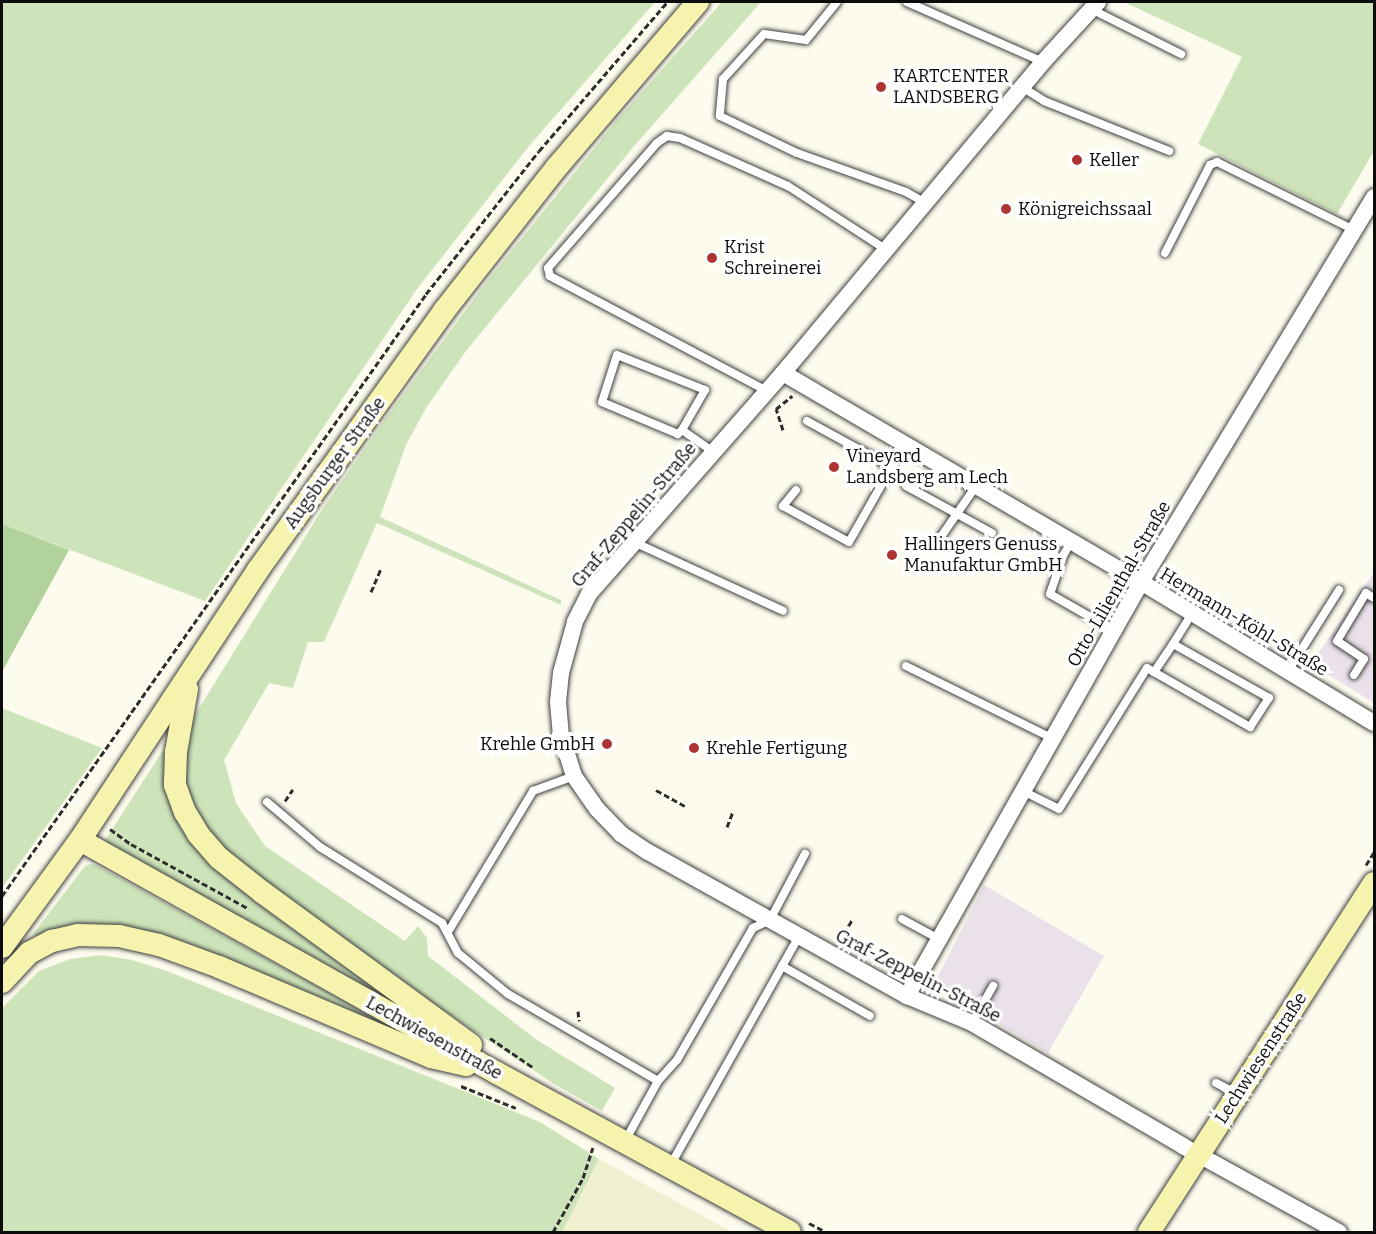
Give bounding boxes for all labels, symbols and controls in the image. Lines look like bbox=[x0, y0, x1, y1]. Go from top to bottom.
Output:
place label: KARTCENTER LANDSBERG bbox=[893, 66, 1009, 109]
marker: KARTCENTER LANDSBERG bbox=[874, 80, 888, 94]
place label: Keller bbox=[1089, 149, 1139, 171]
marker: Keller bbox=[1070, 153, 1084, 167]
place label: Königreichssaal bbox=[1018, 198, 1152, 220]
marker: Königreichssaal bbox=[999, 202, 1013, 216]
place label: Krist Schreinerei bbox=[724, 237, 821, 280]
marker: Krist Schreinerei bbox=[705, 251, 719, 265]
street label: Augsburger Straße bbox=[280, 393, 390, 533]
street label: Graf-Zeppelin-Straße bbox=[567, 438, 701, 592]
place label: Vineyard Landsberg am Lech bbox=[846, 446, 1008, 488]
marker: Vineyard Landsberg am Lech bbox=[827, 460, 841, 474]
street label: Otto-Lilienthal-Straße bbox=[1063, 497, 1175, 671]
place label: Hallingers Genuss Manufaktur GmbH bbox=[904, 534, 1062, 576]
marker: Hallingers Genuss Manufaktur GmbH bbox=[885, 548, 899, 562]
street label: Hermann-Köhl-Straße bbox=[1156, 563, 1332, 681]
place label: Krehle GmbH bbox=[480, 733, 595, 755]
marker: Krehle GmbH bbox=[600, 737, 614, 751]
place label: Krehle Fertigung bbox=[706, 737, 847, 759]
marker: Krehle Fertigung bbox=[687, 741, 701, 755]
street label: Graf-Zeppelin-Straße bbox=[832, 925, 1004, 1027]
street label: Lechwiesenstraße bbox=[1210, 988, 1312, 1128]
street label: Lechwiesenstraße bbox=[362, 992, 506, 1084]

